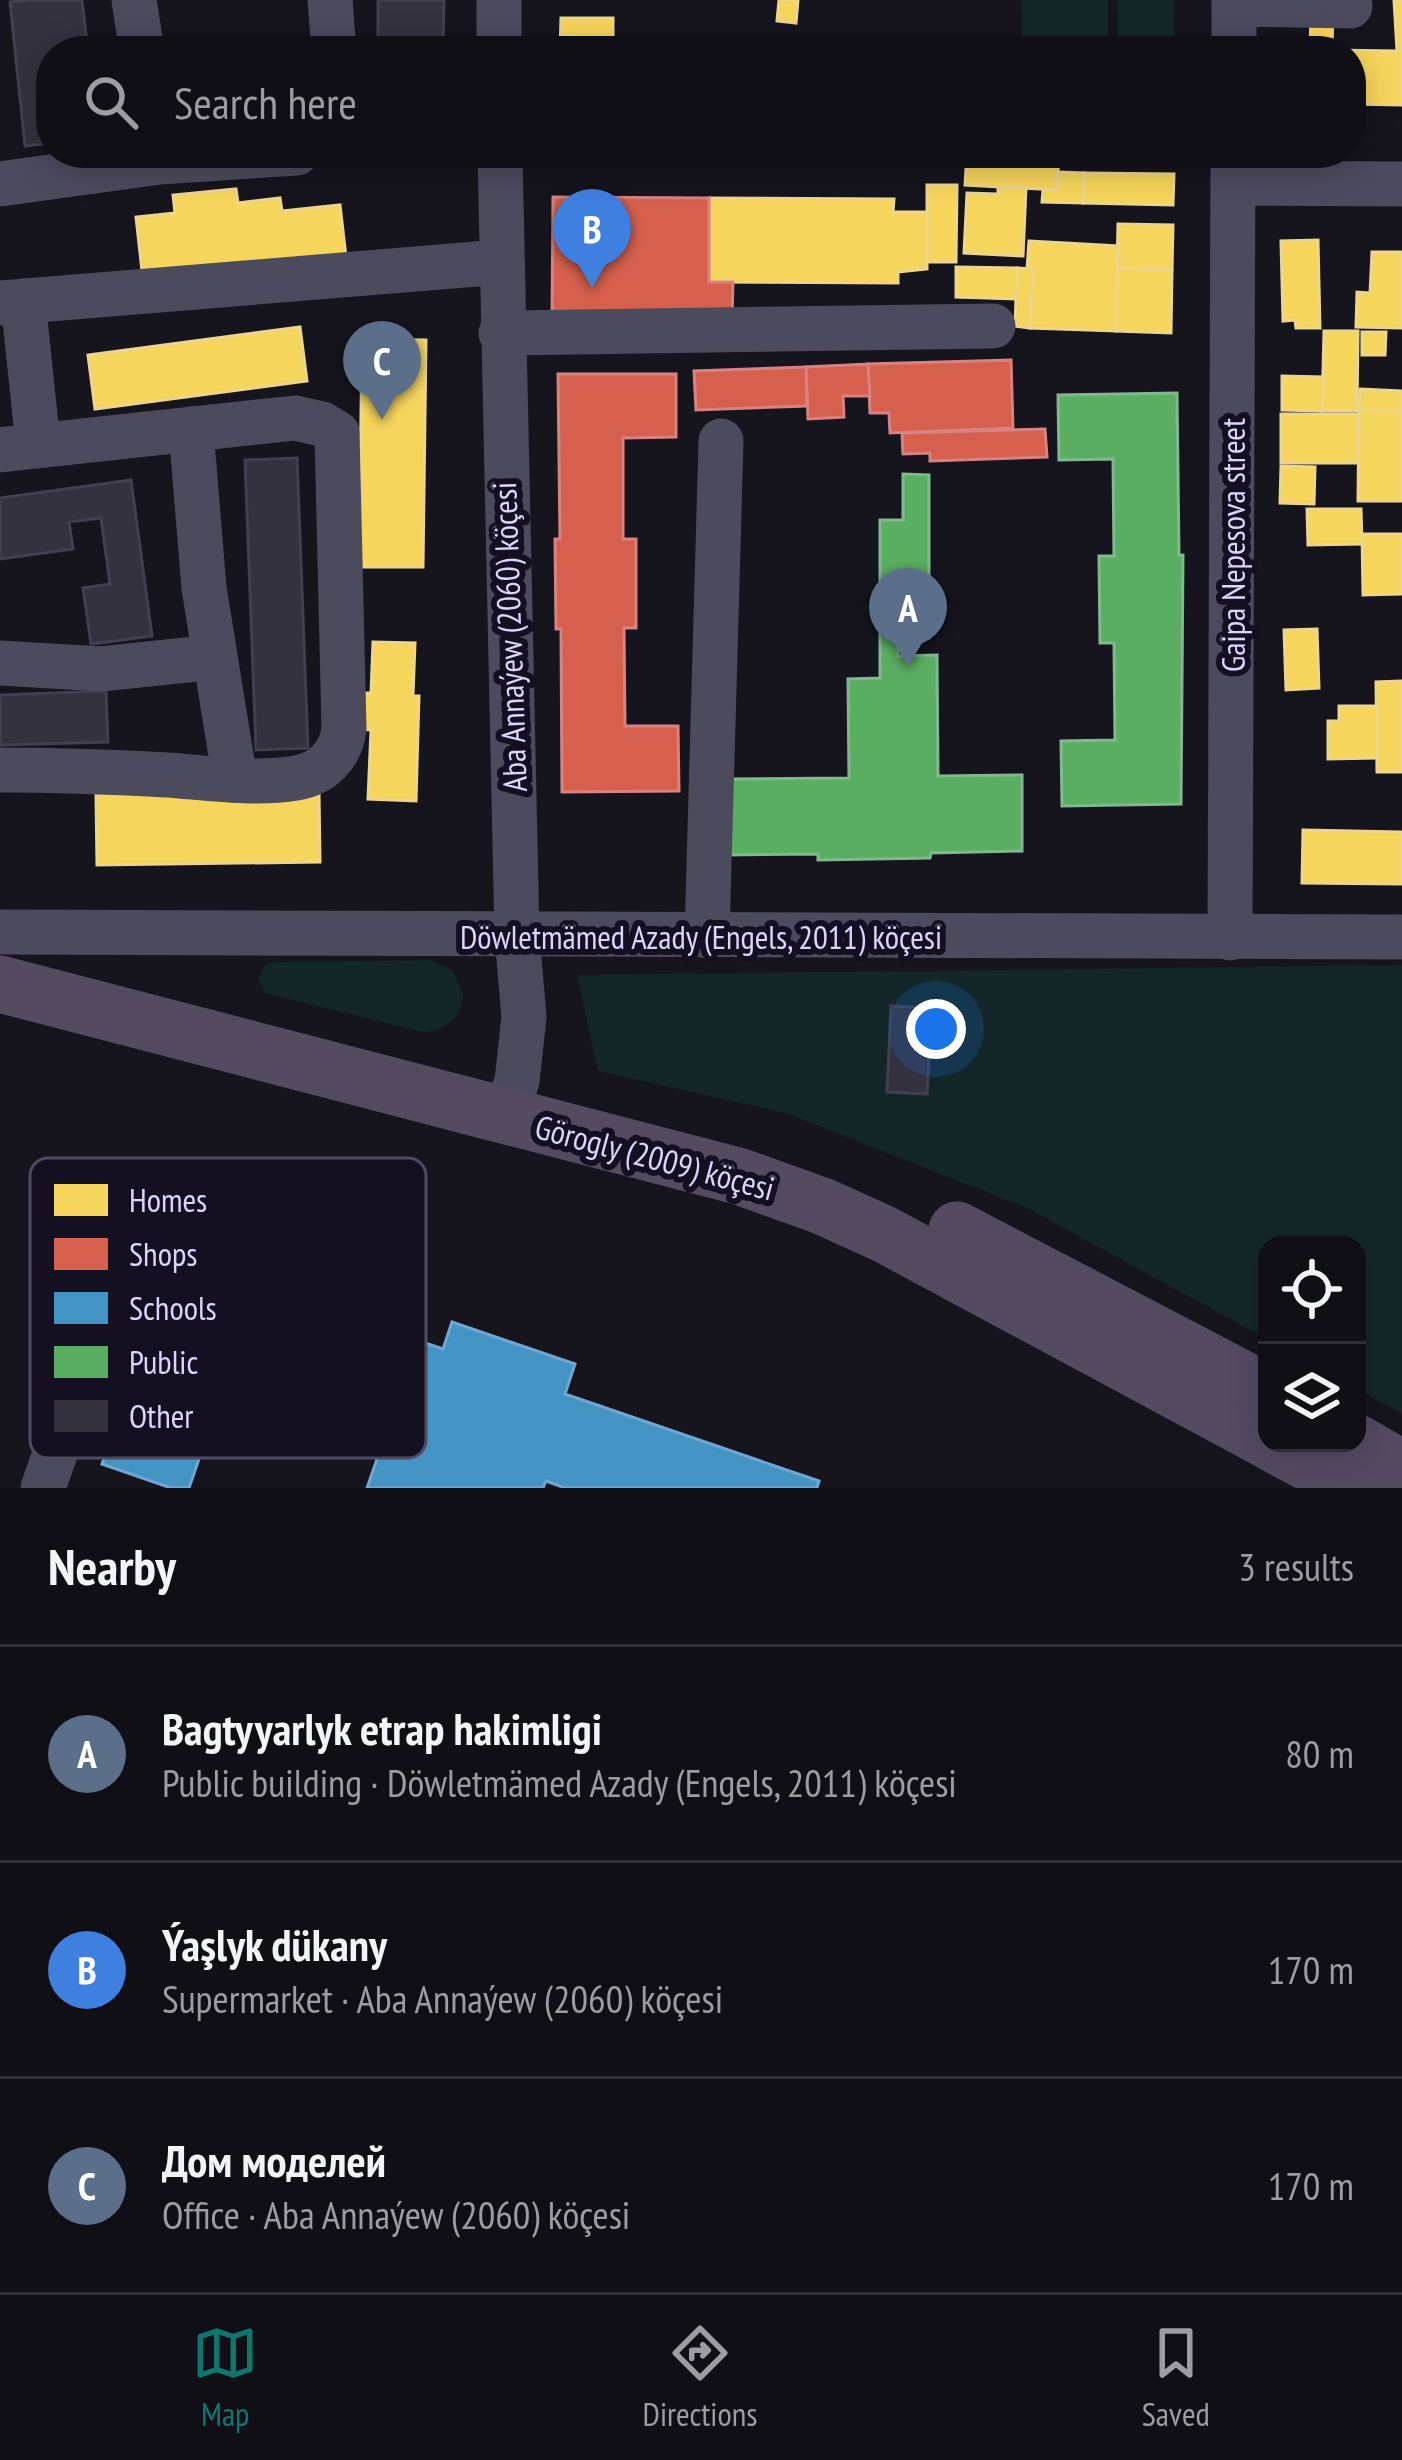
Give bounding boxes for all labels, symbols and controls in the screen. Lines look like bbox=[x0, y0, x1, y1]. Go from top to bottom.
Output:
search box bbox=[36, 36, 1366, 168]
icon: search bbox=[78, 69, 144, 135]
text: Search here bbox=[174, 73, 357, 131]
pin: B bbox=[553, 189, 631, 288]
pin: C bbox=[343, 321, 421, 420]
street label: Gaipa Nepesova street bbox=[1211, 418, 1254, 672]
street label: Aba Annaýew (2060) köçesi bbox=[482, 481, 536, 793]
pin: A bbox=[869, 568, 947, 667]
street label: Döwletmämed Azady (Engels, 2011) köçesi bbox=[460, 915, 942, 958]
your location bbox=[906, 999, 966, 1059]
street label: Görogly (2009) köçesi bbox=[531, 1104, 779, 1210]
legend bbox=[30, 1158, 426, 1458]
text: Homes bbox=[129, 1178, 207, 1221]
text: Shops bbox=[129, 1232, 197, 1275]
map controls bbox=[1258, 1236, 1366, 1452]
button: locate bbox=[1258, 1236, 1366, 1344]
text: Schools bbox=[129, 1286, 217, 1329]
text: Public bbox=[129, 1340, 198, 1383]
button: layers bbox=[1258, 1344, 1366, 1452]
text: Other bbox=[129, 1394, 193, 1437]
text: Nearby bbox=[48, 1533, 176, 1599]
text: 3 results bbox=[1238, 1541, 1354, 1592]
text: Bagtyyarlyk etrap hakimligi bbox=[162, 1699, 602, 1757]
text: A bbox=[77, 1728, 97, 1779]
text: 80 m bbox=[1285, 1728, 1354, 1779]
text: Public building · Döwletmämed Azady (Engels, 2011) köçesi bbox=[162, 1757, 957, 1808]
text: Ýaşlyk dükany bbox=[162, 1915, 387, 1973]
text: B bbox=[77, 1944, 97, 1995]
text: 170 m bbox=[1268, 1944, 1354, 1995]
text: Supermarket · Aba Annaýew (2060) köçesi bbox=[162, 1973, 723, 2024]
text: Дом моделей bbox=[162, 2131, 386, 2189]
text: C bbox=[78, 2160, 96, 2211]
text: 170 m bbox=[1268, 2160, 1354, 2211]
text: Office · Aba Annaýew (2060) köçesi bbox=[162, 2189, 630, 2240]
tab: Map bbox=[192, 2320, 258, 2435]
tab: Directions bbox=[643, 2320, 757, 2435]
tab: Saved bbox=[1142, 2320, 1210, 2435]

